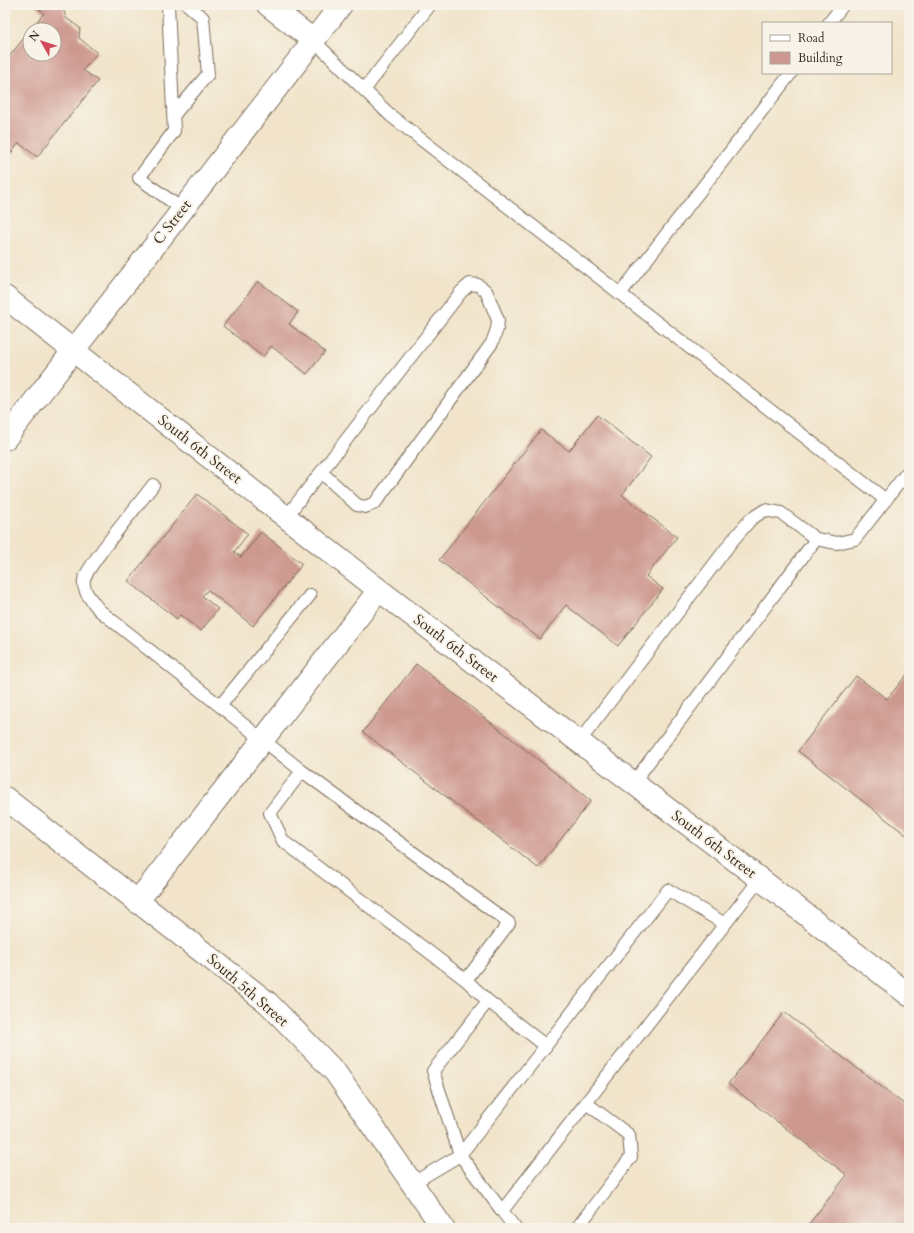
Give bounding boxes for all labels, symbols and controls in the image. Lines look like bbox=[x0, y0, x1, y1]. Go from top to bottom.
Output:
north arrow bbox=[22, 22, 62, 62]
legend bbox=[762, 22, 892, 74]
text: N bbox=[26, 27, 44, 44]
text: Road bbox=[798, 30, 825, 46]
text: Building bbox=[798, 50, 843, 66]
street label: C Street bbox=[148, 195, 196, 248]
street label: South 6th Street bbox=[154, 410, 246, 488]
street label: South 6th Street bbox=[409, 609, 503, 687]
street label: South 6th Street bbox=[667, 805, 761, 883]
street label: South 5th Street bbox=[203, 949, 293, 1031]

